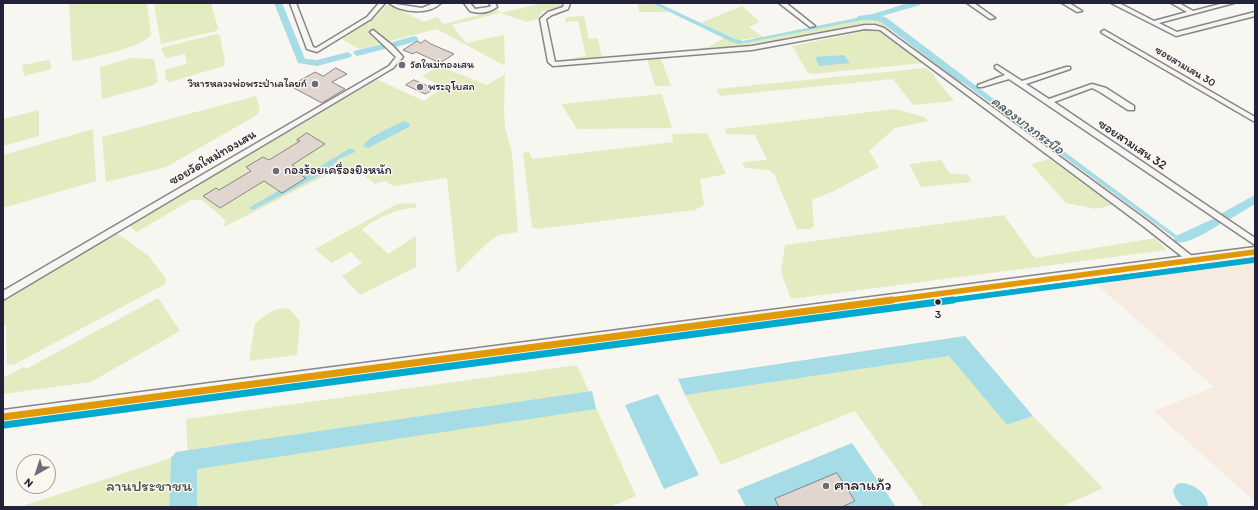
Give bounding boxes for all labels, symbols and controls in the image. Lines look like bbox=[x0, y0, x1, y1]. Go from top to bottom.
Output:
street label: ซอยสามเสน 30 bbox=[1152, 44, 1218, 90]
place label: วัดใหม่ทองเสน bbox=[410, 58, 474, 72]
marker: วัดใหม่ทองเสน bbox=[397, 60, 407, 70]
place label: วิหารหลวงพ่อพระป่าเลไลยก์ bbox=[188, 77, 307, 91]
marker: วิหารหลวงพ่อพระป่าเลไลยก์ bbox=[310, 79, 320, 89]
place label: พระอุโบสถ bbox=[428, 80, 475, 94]
marker: พระอุโบสถ bbox=[415, 82, 425, 92]
water label: คลองบางกระบือ bbox=[987, 93, 1067, 159]
street label: ซอยสามเสน 32 bbox=[1095, 116, 1169, 174]
street label: ซอยวัดใหม่ทองเสน bbox=[167, 127, 259, 189]
place label: กองร้อยเครื่องยิงหนัก bbox=[284, 163, 392, 179]
marker: กองร้อยเครื่องยิงหนัก bbox=[271, 166, 281, 176]
marker: 3 bbox=[933, 297, 943, 307]
place label: 3 bbox=[935, 308, 941, 322]
north arrow bbox=[16, 454, 56, 494]
text: N bbox=[22, 476, 36, 490]
place label: ศาลาแก้ว bbox=[834, 476, 892, 496]
park label: ลานประชาชน bbox=[106, 477, 192, 497]
marker: ศาลาแก้ว bbox=[821, 481, 831, 491]

